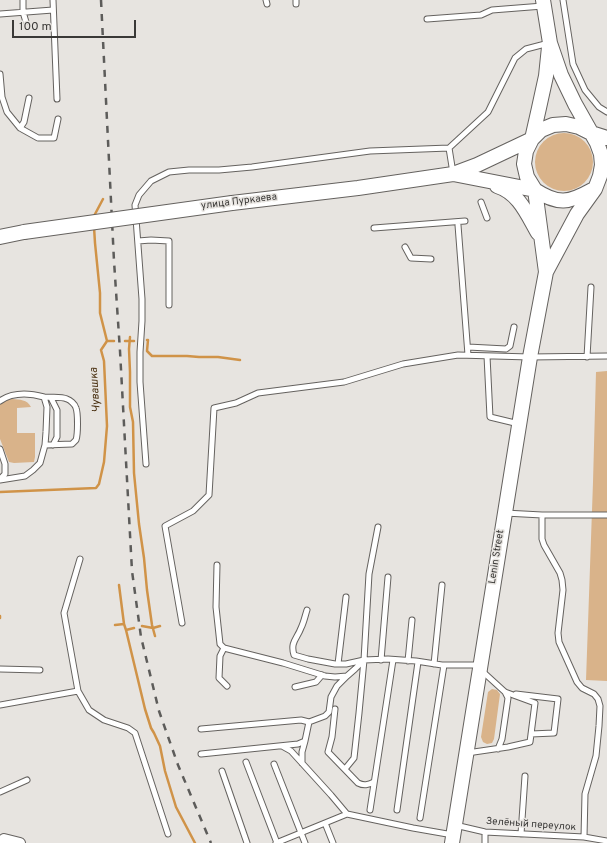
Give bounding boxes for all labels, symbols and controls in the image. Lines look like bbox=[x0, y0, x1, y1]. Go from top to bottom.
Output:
scale bar bbox=[14, 12, 138, 38]
text: 100 m bbox=[19, 19, 52, 35]
street label: улица Пуркаева bbox=[200, 191, 278, 213]
water label: Чувашка bbox=[88, 367, 104, 413]
street label: Lenin Street bbox=[487, 529, 507, 585]
street label: Зелёный переулок bbox=[485, 816, 577, 834]

